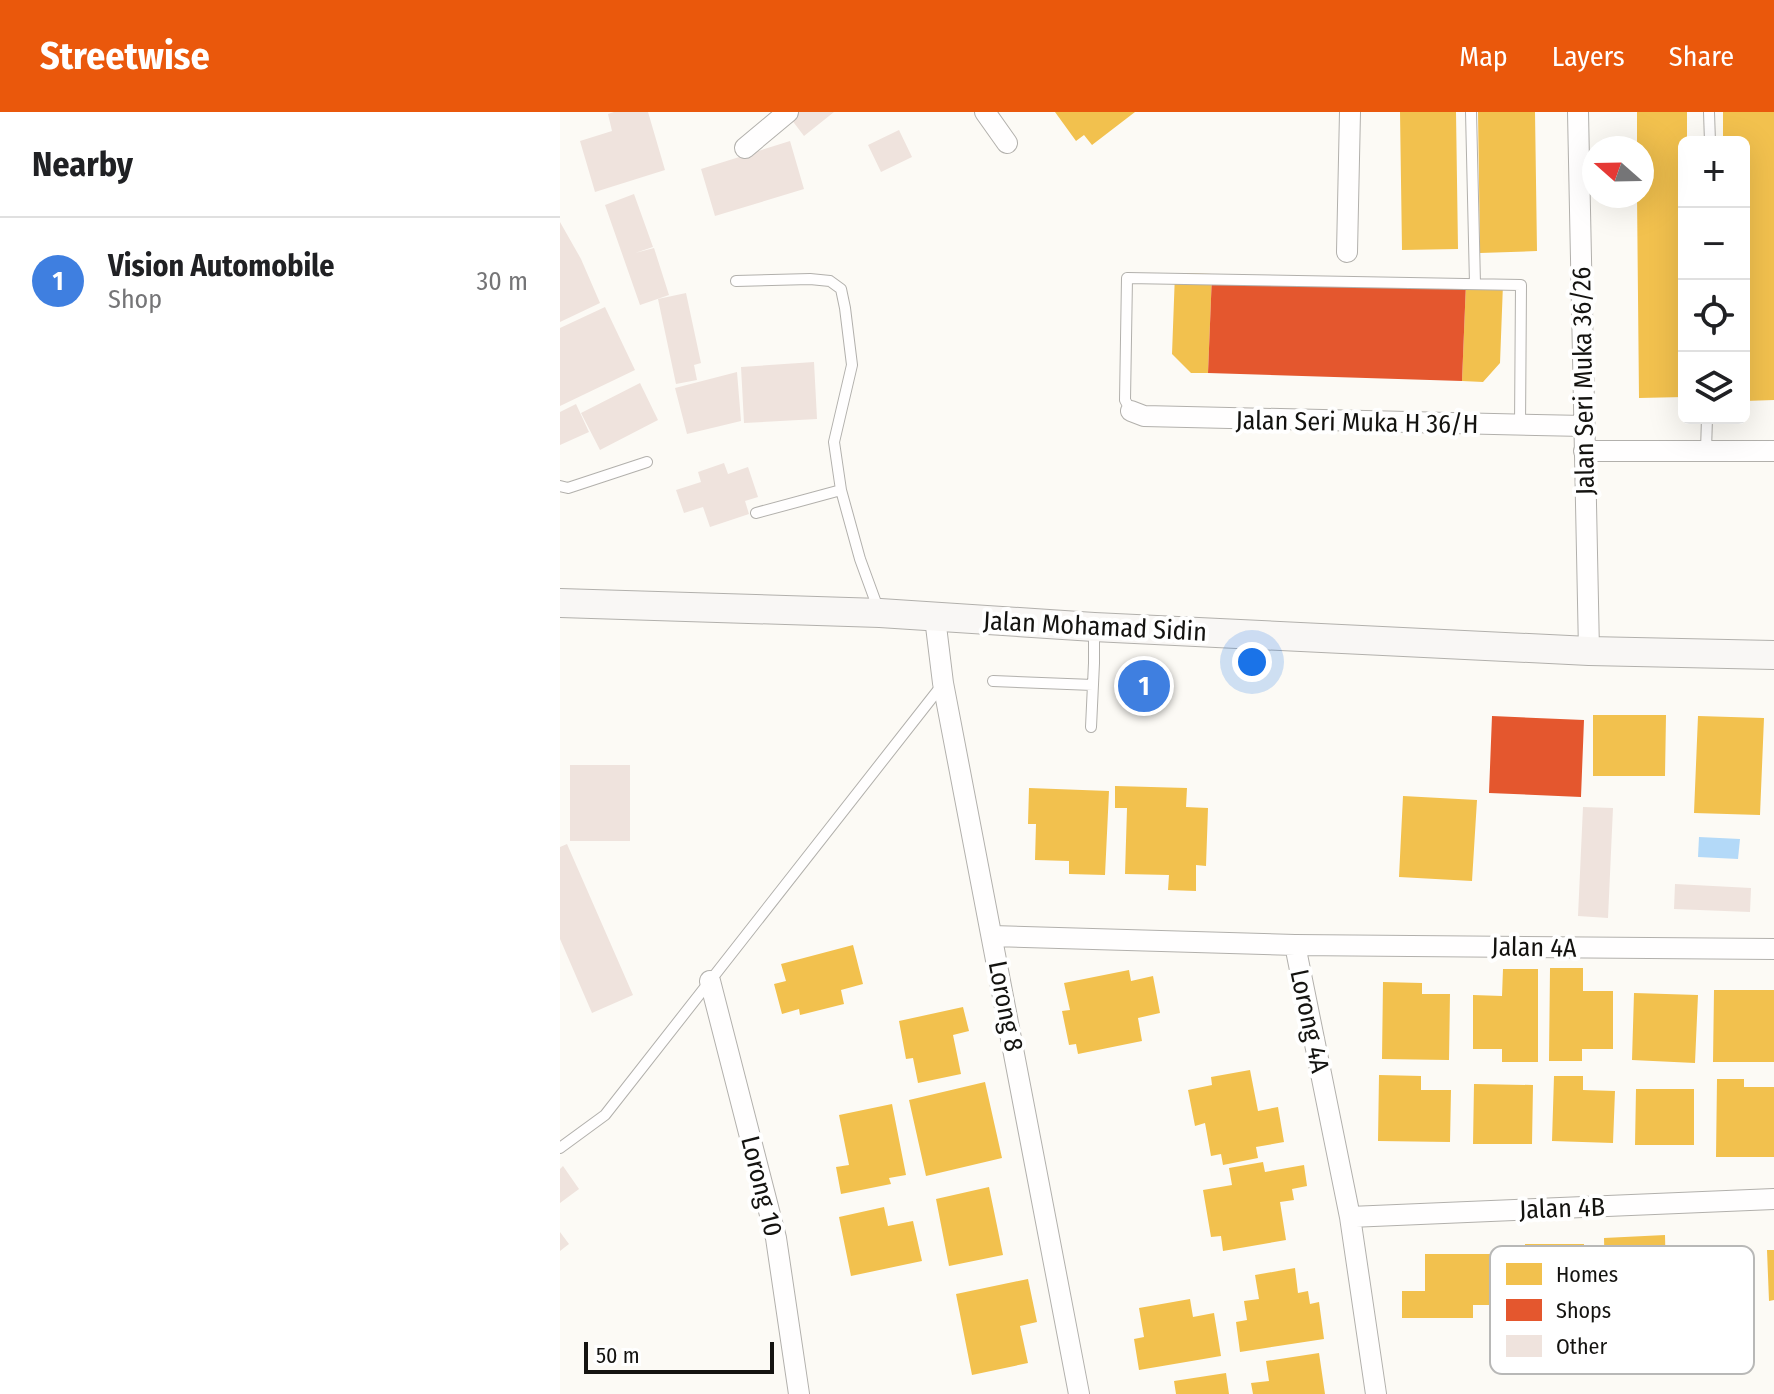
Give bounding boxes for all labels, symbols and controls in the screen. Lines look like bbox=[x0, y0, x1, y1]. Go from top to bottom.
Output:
text: Streetwise bbox=[40, 33, 210, 79]
text: Map bbox=[1459, 40, 1508, 73]
text: Layers bbox=[1552, 40, 1625, 73]
text: Share bbox=[1669, 40, 1734, 73]
north arrow bbox=[1582, 136, 1654, 208]
map controls bbox=[1678, 136, 1750, 424]
button: + bbox=[1678, 136, 1750, 208]
text: Nearby bbox=[32, 144, 133, 185]
button: − bbox=[1678, 208, 1750, 280]
text: Vision Automobile bbox=[108, 248, 335, 284]
text: 1 bbox=[53, 266, 64, 297]
text: 30 m bbox=[477, 266, 528, 297]
street label: Jalan Seri Muka 36/26 bbox=[1566, 266, 1601, 496]
button: locate bbox=[1678, 280, 1750, 352]
text: Shop bbox=[108, 284, 162, 315]
button: layers bbox=[1678, 352, 1750, 424]
street label: Jalan Seri Muka H 36/H bbox=[1235, 405, 1479, 440]
street label: Jalan Mohamad Sidin bbox=[982, 605, 1208, 648]
your location bbox=[1232, 642, 1272, 682]
pin: 1 bbox=[1118, 656, 1170, 716]
street label: Jalan 4A bbox=[1491, 931, 1577, 964]
street label: Lorong 8 bbox=[982, 958, 1029, 1054]
street label: Lorong 4A bbox=[1283, 967, 1336, 1076]
street label: Lorong 10 bbox=[734, 1133, 789, 1240]
street label: Jalan 4B bbox=[1519, 1192, 1605, 1225]
legend bbox=[1490, 1246, 1754, 1374]
text: Homes bbox=[1556, 1261, 1618, 1288]
text: Shops bbox=[1556, 1297, 1611, 1324]
text: Other bbox=[1556, 1333, 1607, 1360]
scale bar bbox=[584, 1338, 774, 1374]
text: 50 m bbox=[596, 1342, 640, 1369]

